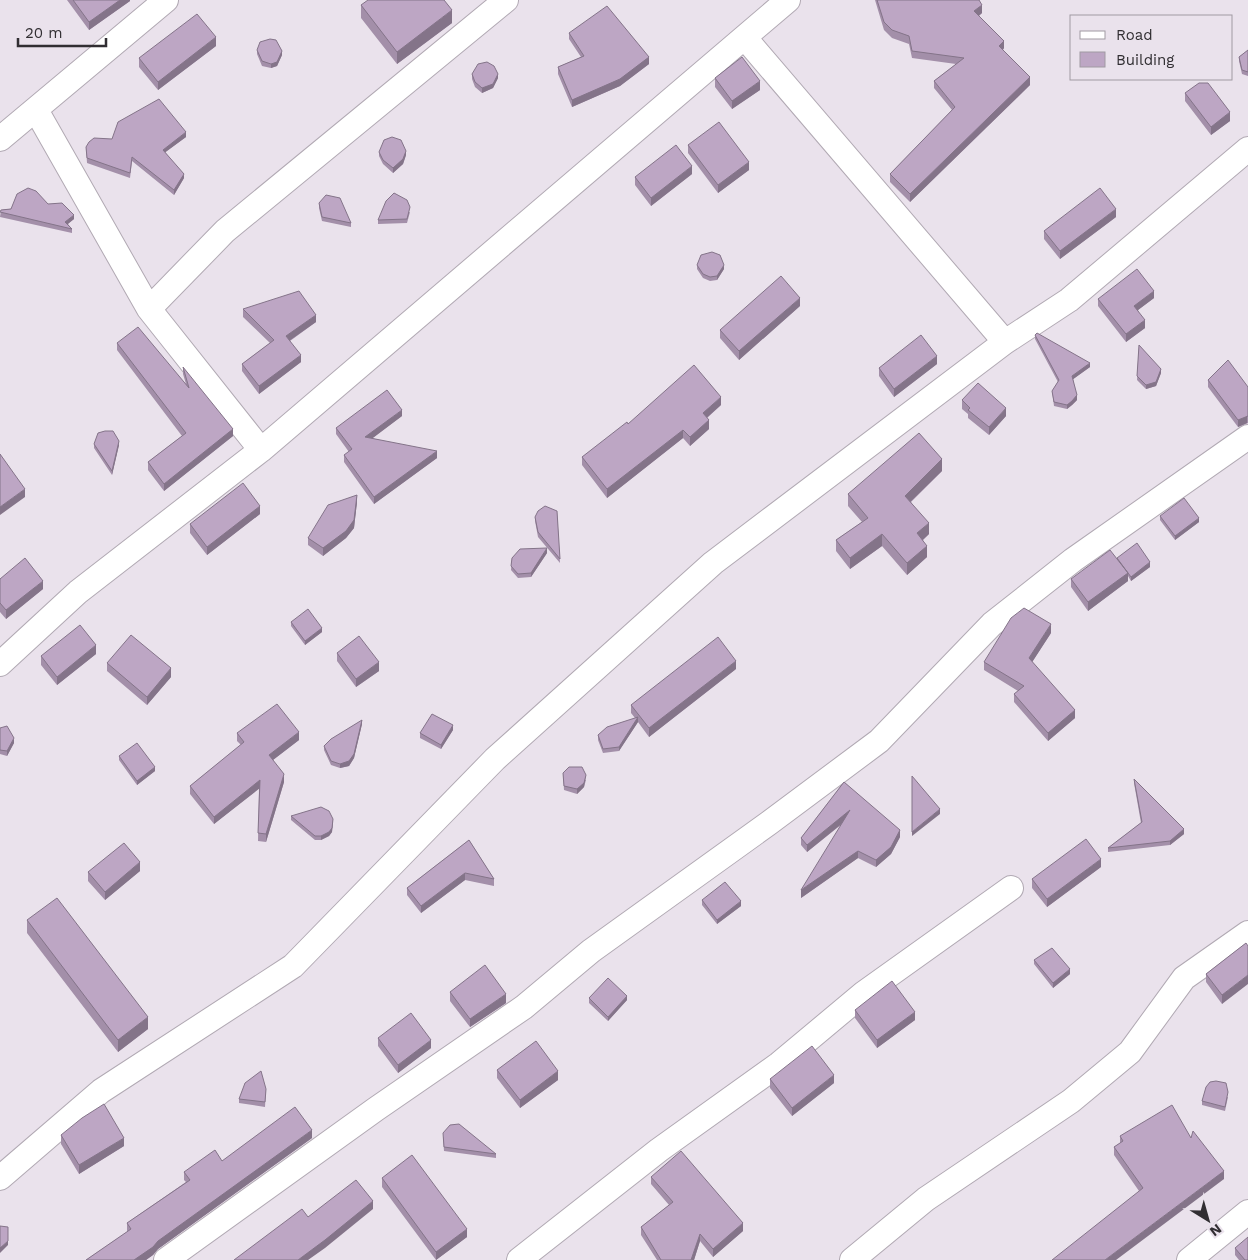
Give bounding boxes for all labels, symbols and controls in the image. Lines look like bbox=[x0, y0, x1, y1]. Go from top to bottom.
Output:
scale bar bbox=[18, 15, 105, 47]
legend bbox=[1070, 15, 1233, 80]
text: 20 m bbox=[25, 24, 63, 42]
text: Road bbox=[1116, 26, 1153, 44]
text: Building bbox=[1116, 51, 1174, 69]
north arrow bbox=[1183, 1195, 1233, 1245]
text: N bbox=[1207, 1221, 1225, 1240]

